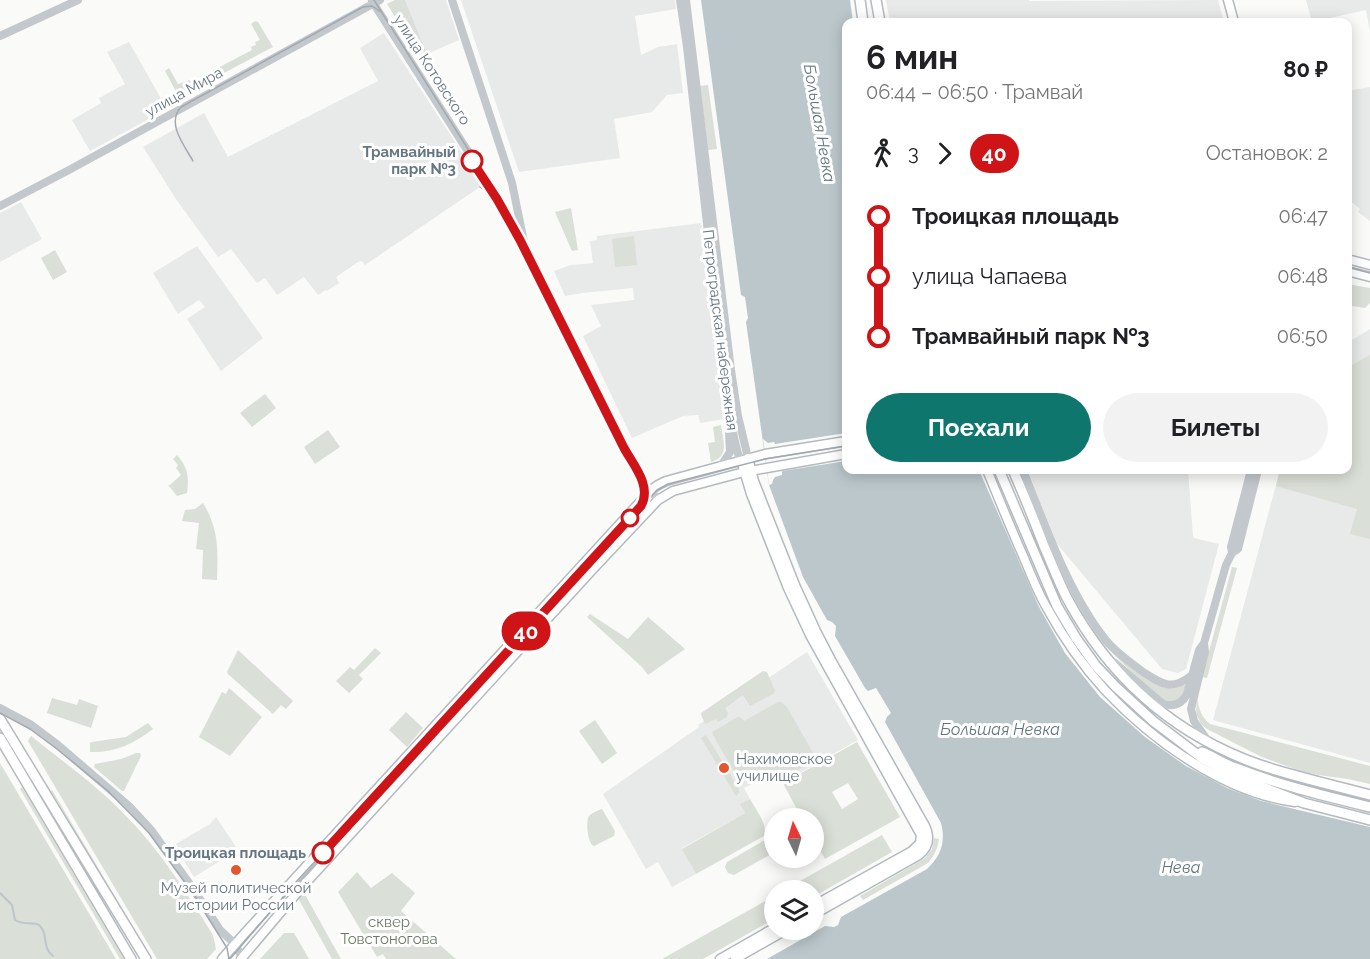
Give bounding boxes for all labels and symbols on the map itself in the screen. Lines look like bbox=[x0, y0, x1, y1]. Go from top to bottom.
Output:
street label: улица Котовского bbox=[390, 11, 474, 129]
street label: улица Мира bbox=[142, 63, 226, 121]
water label: Большая Невка bbox=[800, 63, 839, 184]
place label: Трамвайный парк №3 bbox=[362, 143, 456, 178]
marker: Трамвайный парк №3 bbox=[461, 150, 483, 172]
street label: Петроградская набережная bbox=[699, 229, 741, 431]
unlabelled marker bbox=[621, 509, 639, 527]
line badge: 40 bbox=[499, 612, 553, 650]
water label: Большая Невка bbox=[940, 720, 1060, 739]
place label: Нахимовское училище bbox=[736, 750, 833, 785]
marker: Нахимовское училище bbox=[717, 761, 731, 775]
north arrow bbox=[764, 808, 824, 868]
marker: Троицкая площадь bbox=[312, 842, 334, 864]
place label: Троицкая площадь bbox=[165, 844, 306, 862]
water label: Нева bbox=[1162, 858, 1201, 877]
marker: Музей политической истории России bbox=[229, 863, 243, 877]
place label: Музей политической истории России bbox=[161, 879, 311, 914]
park label: сквер Товстоногова bbox=[340, 913, 438, 948]

